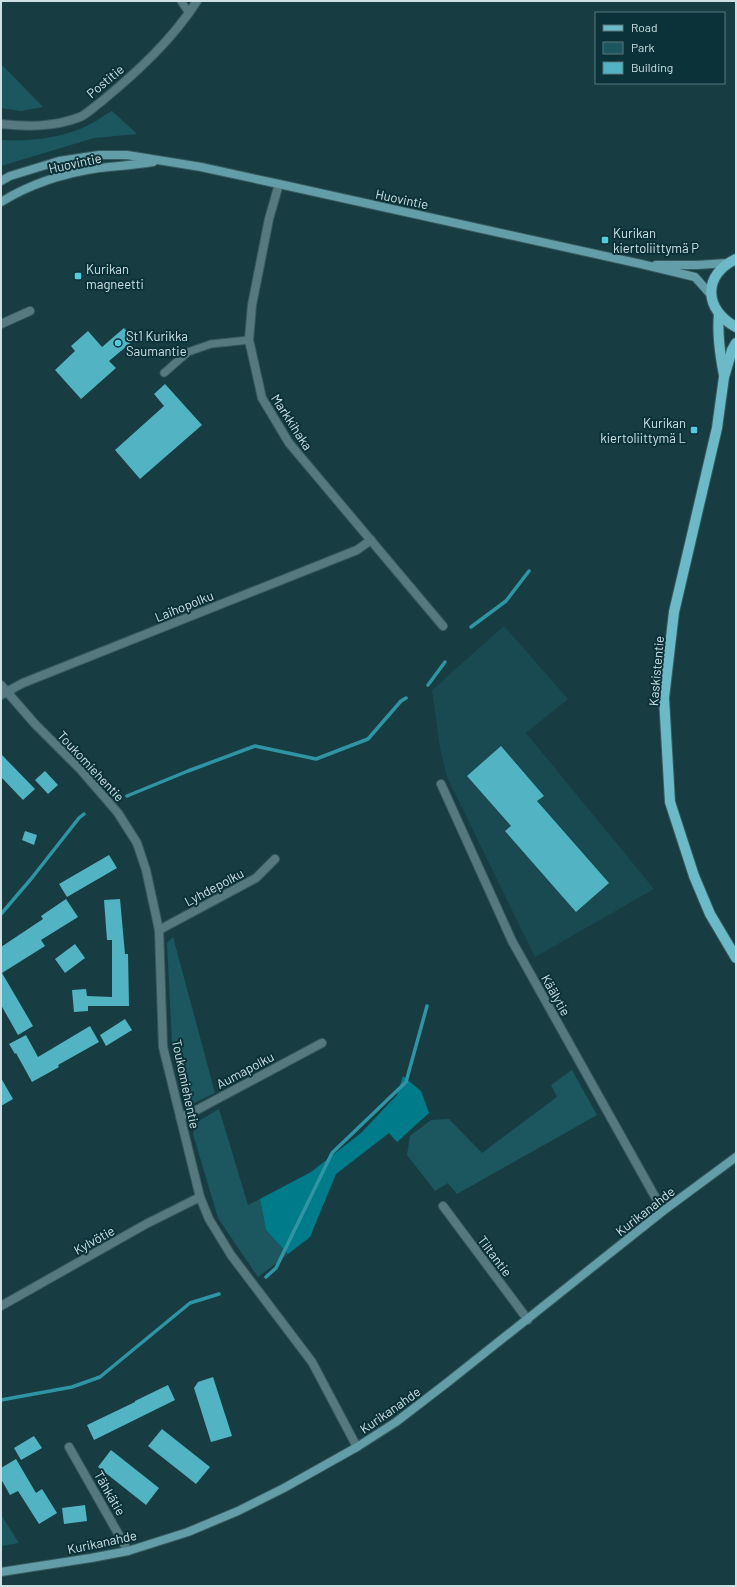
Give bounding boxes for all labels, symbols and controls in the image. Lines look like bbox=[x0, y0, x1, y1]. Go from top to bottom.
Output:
legend bbox=[595, 12, 725, 84]
text: Road bbox=[631, 20, 658, 34]
text: Park bbox=[631, 40, 655, 54]
text: Building bbox=[631, 60, 673, 74]
street label: Postitie bbox=[83, 61, 127, 101]
street label: Huovintie bbox=[47, 150, 103, 176]
street label: Huovintie bbox=[374, 186, 430, 212]
place label: Kurikan kiertoliittymä P bbox=[613, 225, 699, 256]
marker: Kurikan kiertoliittymä P bbox=[600, 235, 610, 245]
place label: Kurikan magneetti bbox=[86, 261, 144, 292]
marker: Kurikan magneetti bbox=[73, 271, 83, 281]
place label: St1 Kurikka Saumantie bbox=[126, 328, 188, 359]
marker: St1 Kurikka Saumantie bbox=[113, 338, 123, 348]
street label: Markkihaka bbox=[268, 391, 316, 453]
place label: Kurikan kiertoliittymä L bbox=[600, 415, 686, 446]
marker: Kurikan kiertoliittymä L bbox=[689, 425, 699, 435]
street label: Laihopolku bbox=[152, 587, 216, 625]
street label: Kaskistentie bbox=[645, 635, 667, 707]
street label: Toukomiehentie bbox=[54, 727, 128, 805]
street label: Lyhdepolku bbox=[182, 865, 246, 909]
street label: Käälytie bbox=[538, 971, 574, 1019]
street label: Toukomiehentie bbox=[169, 1038, 203, 1130]
street label: Aumapolku bbox=[213, 1048, 277, 1092]
street label: Kurikanahde bbox=[612, 1183, 678, 1239]
street label: Kylvötie bbox=[71, 1222, 117, 1258]
street label: Tiltantie bbox=[475, 1232, 516, 1280]
street label: Kurikanahde bbox=[356, 1383, 424, 1437]
street label: Tähkätie bbox=[91, 1468, 129, 1518]
street label: Kurikanahde bbox=[66, 1527, 138, 1557]

